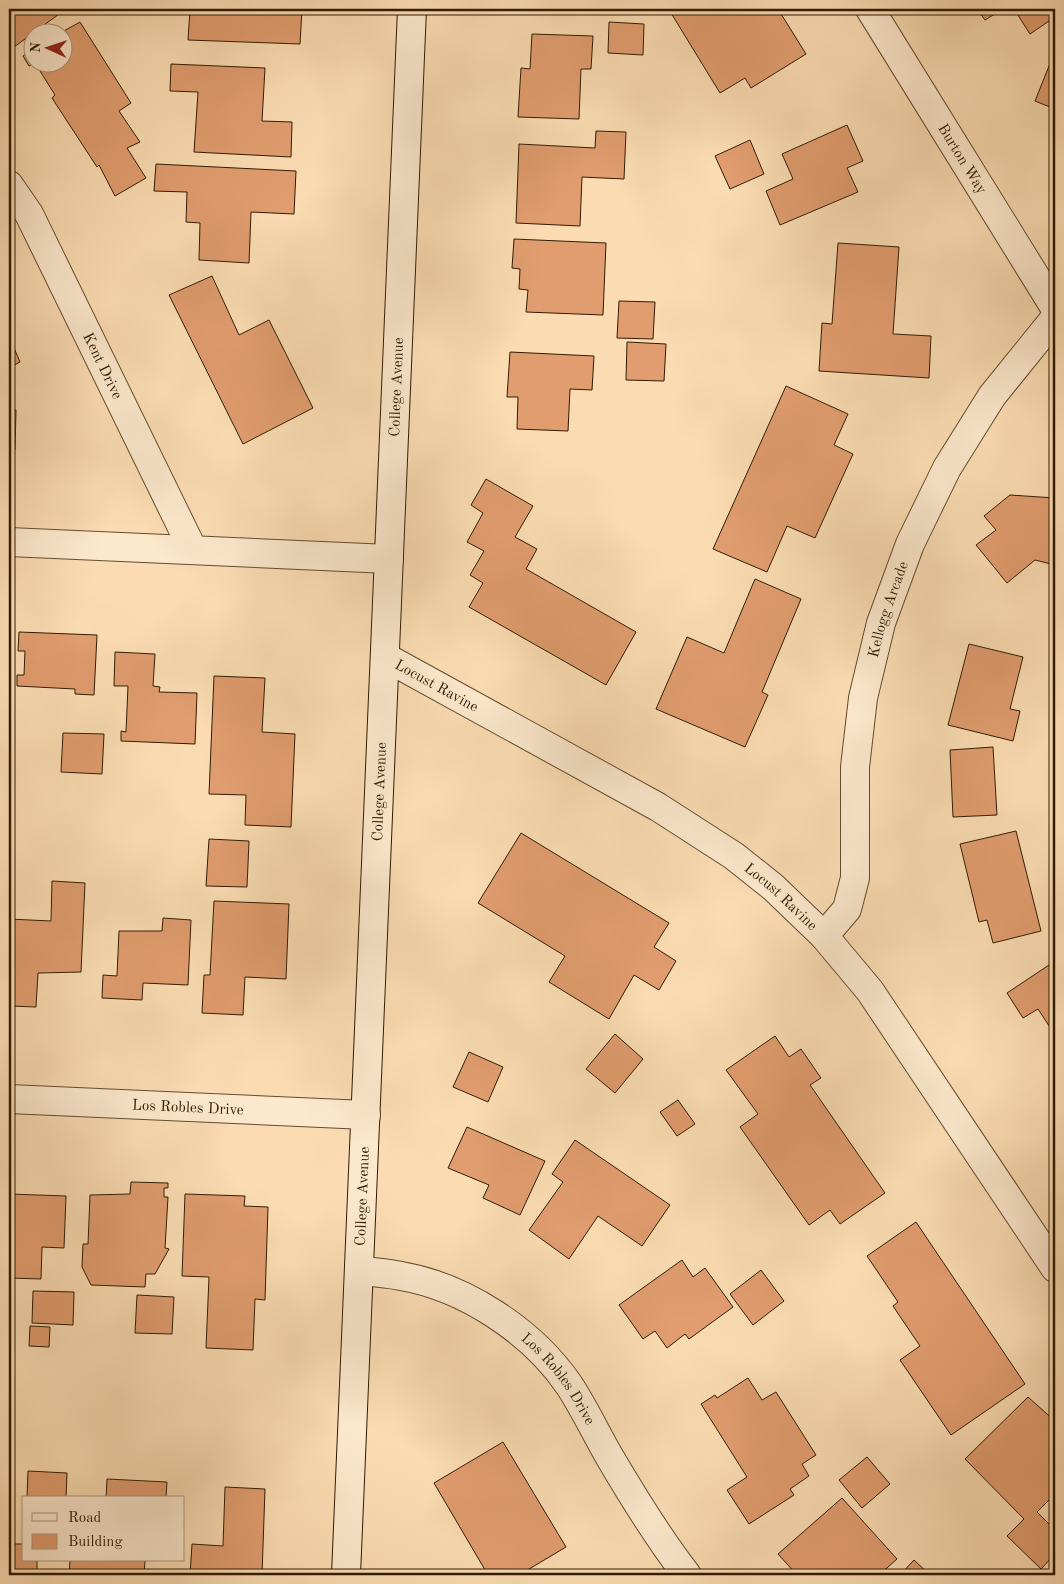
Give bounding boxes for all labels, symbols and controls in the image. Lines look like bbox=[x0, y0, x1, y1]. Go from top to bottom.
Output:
north arrow bbox=[22, 22, 72, 72]
text: N bbox=[29, 41, 43, 53]
street label: Burton Way bbox=[934, 122, 989, 197]
street label: Kent Drive bbox=[79, 331, 124, 402]
street label: College Avenue bbox=[388, 337, 407, 437]
street label: Kellogg Arcade bbox=[867, 560, 912, 659]
street label: Locust Ravine bbox=[392, 658, 480, 716]
street label: College Avenue bbox=[371, 742, 390, 842]
street label: Locust Ravine bbox=[741, 861, 820, 934]
street label: Los Robles Drive bbox=[132, 1099, 244, 1119]
street label: College Avenue bbox=[354, 1146, 373, 1246]
street label: Los Robles Drive bbox=[518, 1331, 597, 1428]
legend bbox=[22, 1496, 185, 1562]
text: Road bbox=[68, 1511, 102, 1526]
text: Building bbox=[68, 1535, 123, 1550]

